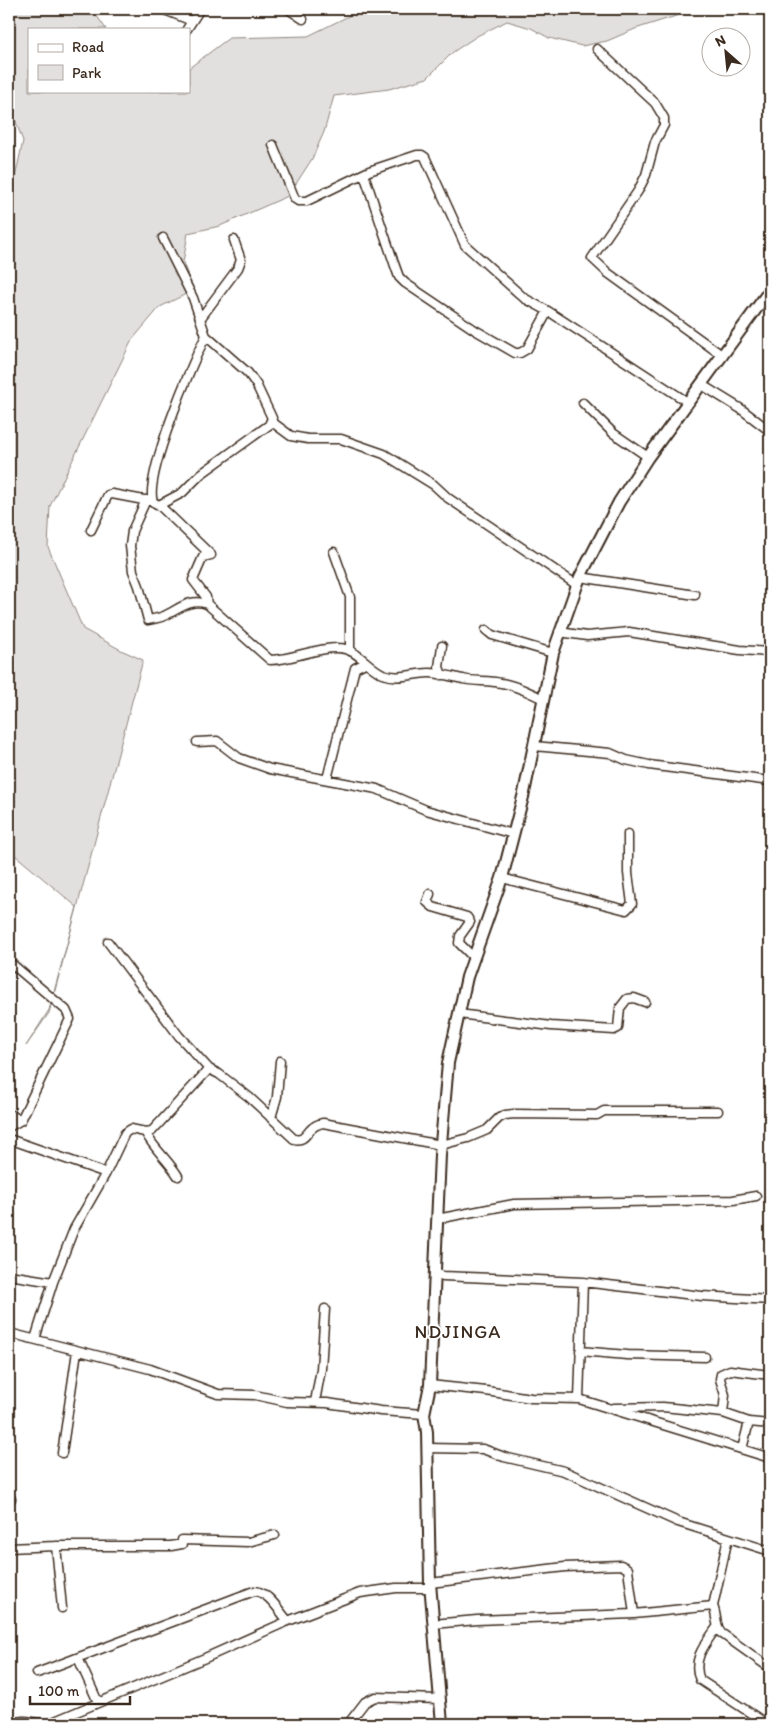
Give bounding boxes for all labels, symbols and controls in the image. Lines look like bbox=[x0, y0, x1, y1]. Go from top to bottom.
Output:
legend bbox=[28, 28, 190, 92]
north arrow bbox=[702, 28, 752, 78]
text: N bbox=[712, 31, 728, 51]
text: Road bbox=[72, 38, 105, 56]
text: Park bbox=[72, 64, 102, 82]
district label: NDJINGA bbox=[415, 1320, 501, 1343]
scale bar bbox=[30, 1673, 130, 1705]
text: 100 m bbox=[38, 1682, 80, 1700]

